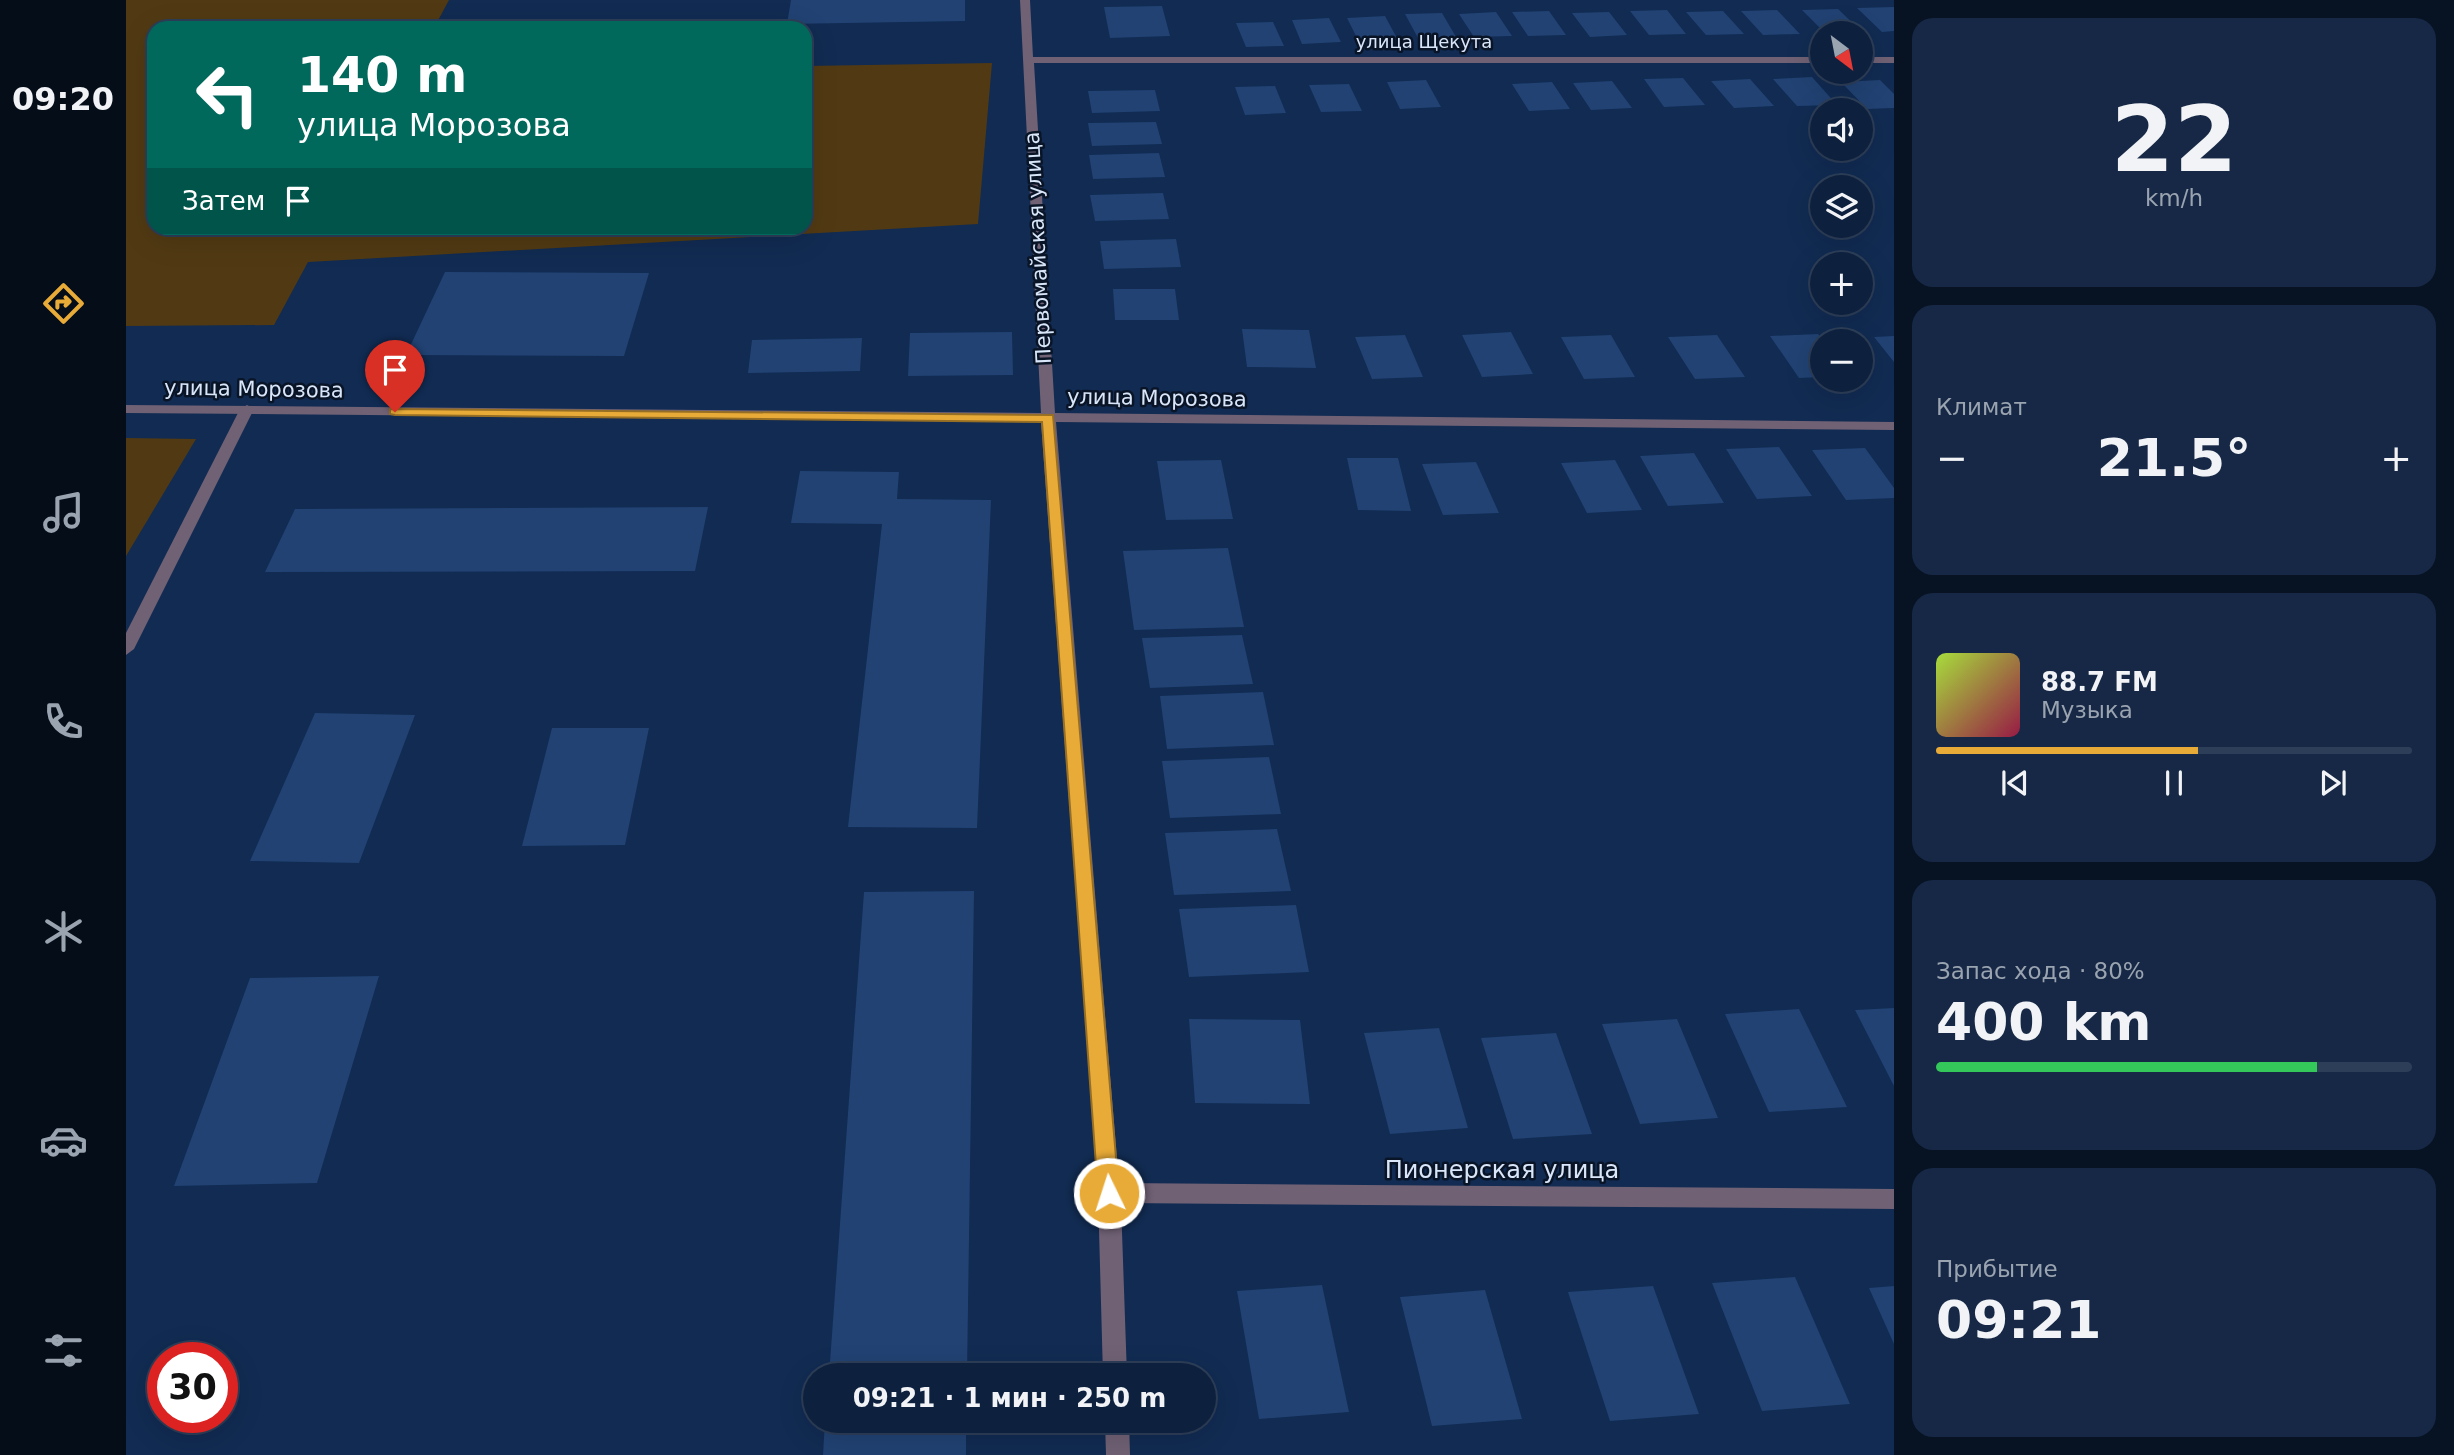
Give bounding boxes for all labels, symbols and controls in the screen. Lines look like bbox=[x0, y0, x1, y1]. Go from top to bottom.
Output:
north arrow bbox=[1810, 21, 1872, 84]
map controls bbox=[1810, 21, 1873, 392]
street label: улица Щекута bbox=[1356, 31, 1492, 52]
text: 140 m bbox=[297, 47, 467, 104]
icon: left bbox=[182, 49, 273, 140]
text: 09:20 bbox=[12, 80, 114, 118]
text: 22 bbox=[2111, 87, 2237, 192]
button: sound bbox=[1810, 98, 1873, 161]
text: улица Морозова bbox=[297, 106, 571, 144]
street label: Первомайская улица bbox=[1020, 131, 1056, 365]
button: layers bbox=[1810, 175, 1873, 238]
icon: arrive bbox=[279, 182, 317, 220]
text: km/h bbox=[2145, 185, 2203, 211]
text: Затем bbox=[182, 186, 265, 216]
button: + bbox=[1810, 252, 1873, 315]
icon: directions bbox=[39, 279, 88, 328]
button: − bbox=[1810, 329, 1873, 392]
pin bbox=[365, 340, 425, 412]
icon: arrive bbox=[376, 351, 414, 389]
street label: улица Морозова bbox=[164, 375, 344, 403]
street label: улица Морозова bbox=[1067, 384, 1247, 412]
text: Климат bbox=[1936, 394, 2027, 420]
text: 21.5° bbox=[2097, 428, 2251, 488]
text: − bbox=[1936, 436, 1968, 480]
text: + bbox=[2380, 436, 2412, 480]
icon: music bbox=[39, 488, 88, 537]
text: 88.7 FM bbox=[2041, 667, 2158, 697]
icon: phone bbox=[39, 697, 88, 746]
text: Музыка bbox=[2041, 697, 2133, 723]
icon: previous bbox=[1996, 764, 2034, 802]
icon: pause bbox=[2155, 764, 2193, 802]
icon: next bbox=[2314, 764, 2352, 802]
icon: climate bbox=[39, 907, 88, 956]
text: Запас хода · 80% bbox=[1936, 958, 2145, 984]
text: 400 km bbox=[1936, 992, 2151, 1052]
icon: car bbox=[39, 1116, 88, 1165]
position arrow bbox=[1072, 1156, 1146, 1230]
street label: Пионерская улица bbox=[1385, 1156, 1619, 1184]
text: Прибытие bbox=[1936, 1256, 2058, 1282]
text: 09:21 bbox=[1936, 1290, 2102, 1350]
icon: filters bbox=[39, 1326, 88, 1375]
speed limit sign: 30 bbox=[147, 1342, 238, 1433]
text: 09:21 · 1 мин · 250 m bbox=[853, 1383, 1166, 1413]

